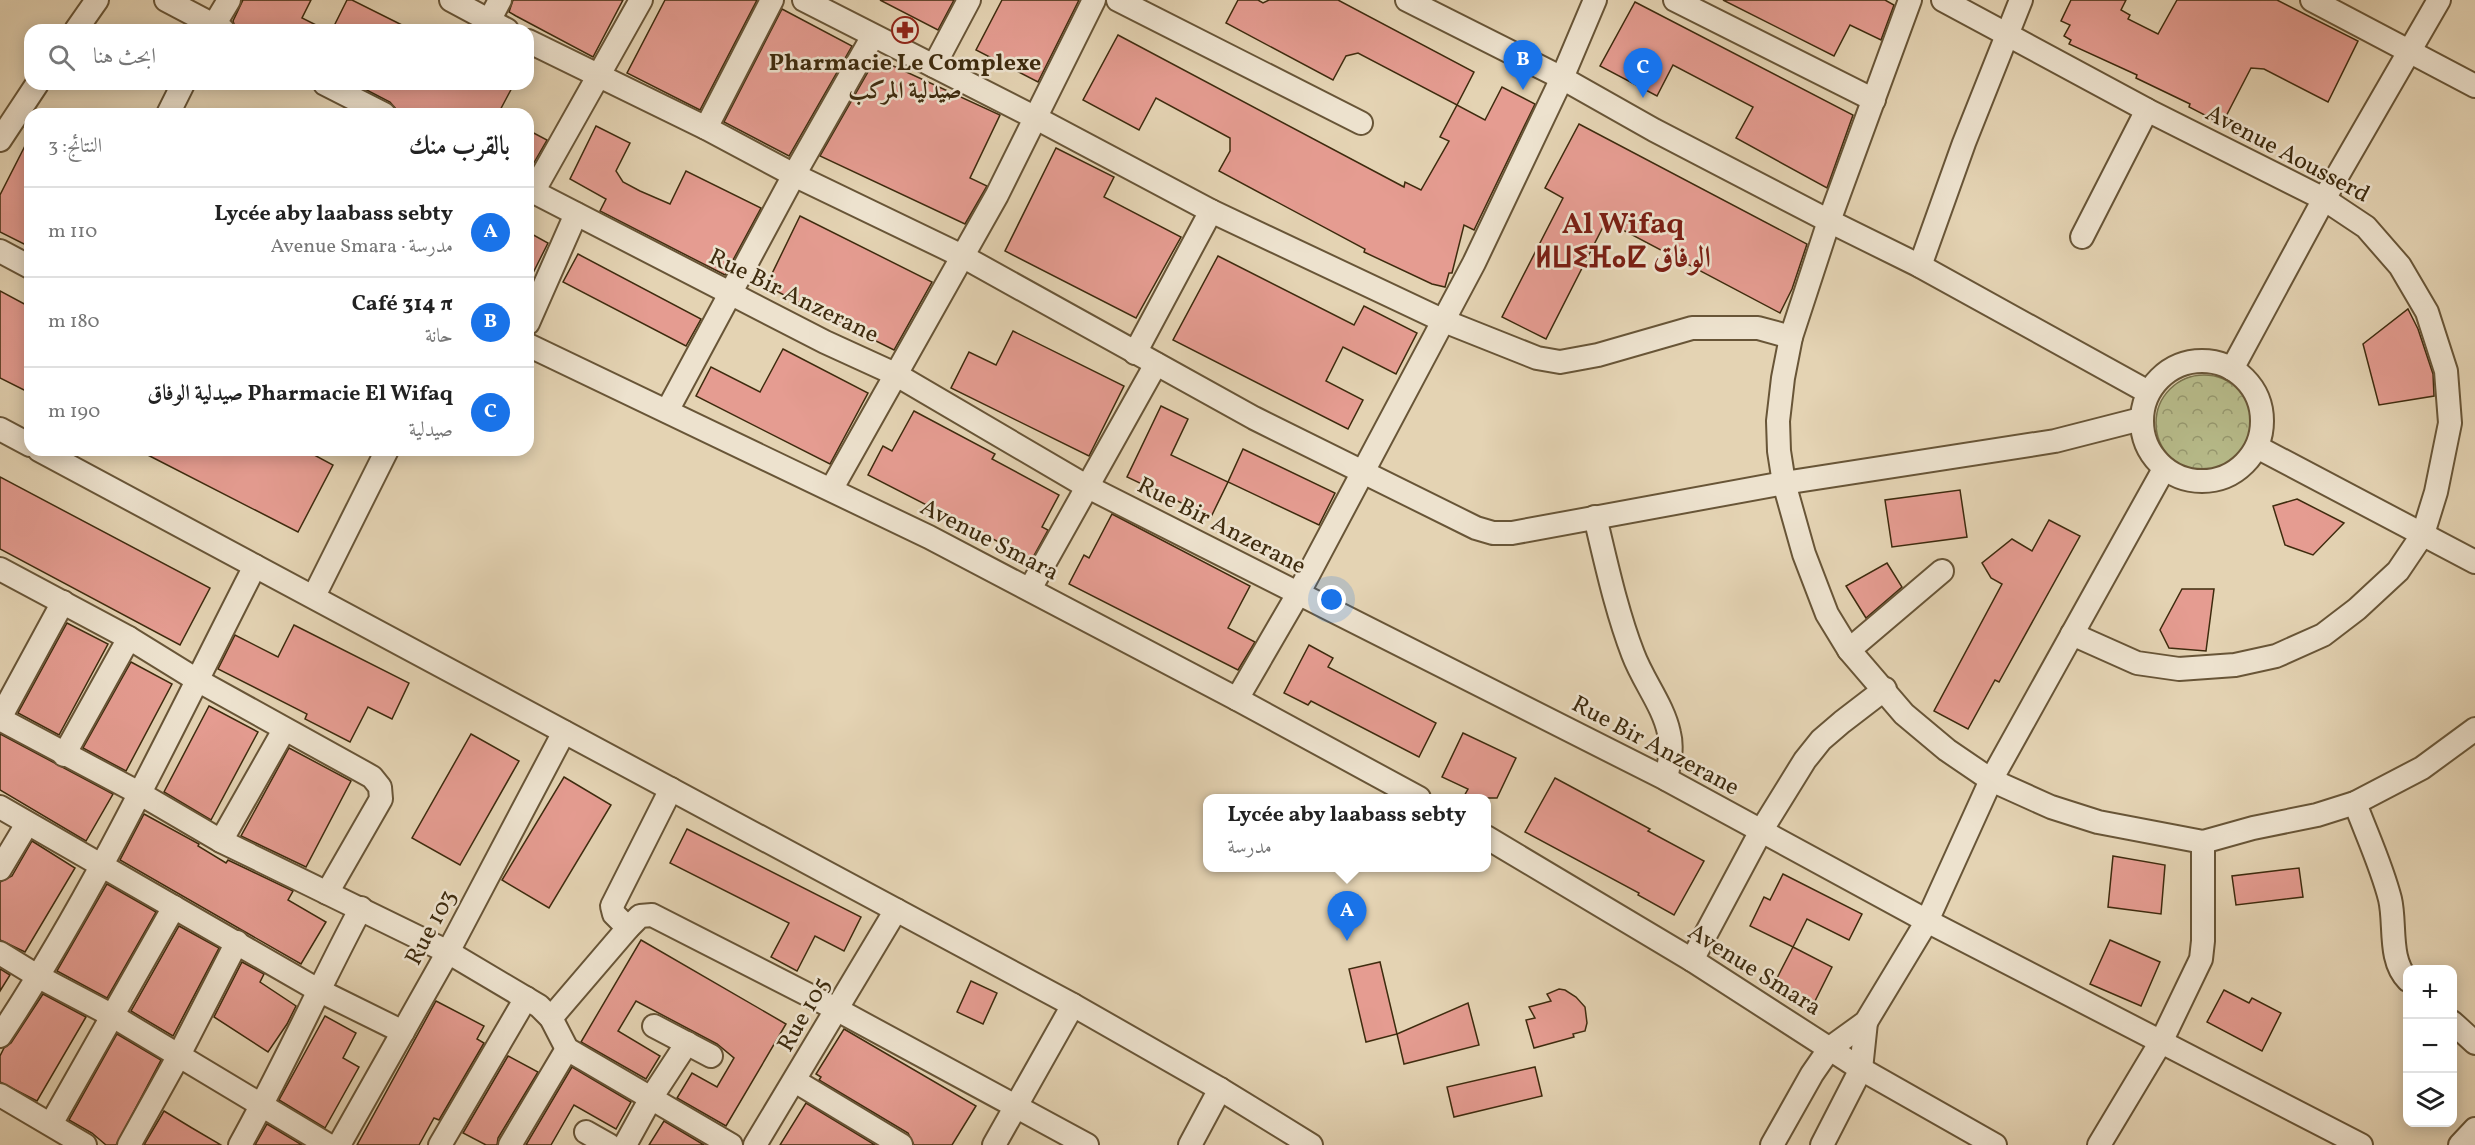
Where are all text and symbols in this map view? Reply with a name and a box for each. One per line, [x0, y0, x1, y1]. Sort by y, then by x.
pharmacy icon: Pharmacie Le Complexe صيدلية المركب [890, 15, 920, 45]
search box [24, 24, 534, 90]
pin: B [1504, 40, 1543, 90]
icon: search [45, 41, 78, 74]
text: ابحث هنا [93, 42, 156, 73]
place label: Pharmacie Le Complexe صيدلية المركب [769, 47, 1041, 109]
pin: C [1624, 48, 1662, 98]
street label: Avenue Aousserd [2199, 97, 2375, 212]
text: بالقرب منك [409, 129, 510, 165]
text: النتائج: 3 [48, 133, 102, 161]
text: Lycée aby laabass sebty [214, 199, 453, 230]
district label: Al Wifaq ⵍⵡⵉⴼⴰⵇ الوفاق [1535, 204, 1711, 280]
text: 110 m [48, 218, 97, 246]
text: A [483, 218, 498, 246]
text: مدرسة · Avenue Smara [270, 233, 453, 261]
street label: Rue Bir Anzerane [702, 241, 884, 353]
text: Café 314 π [352, 289, 453, 320]
text: 180 m [48, 308, 100, 336]
text: B [484, 308, 497, 336]
text: حانة [425, 323, 453, 351]
text: Pharmacie El Wifaq صيدلية الوفاق [147, 379, 453, 410]
text: 190 m [48, 398, 100, 426]
text: C [484, 398, 497, 426]
text: صيدلية [409, 417, 453, 445]
street label: Rue Bir Anzerane [1131, 470, 1311, 584]
street label: Avenue Smara [914, 491, 1064, 590]
your location [1317, 585, 1346, 614]
street label: Rue Bir Anzerane [1565, 688, 1745, 805]
popup [1203, 794, 1491, 872]
text: Lycée aby laabass sebty [1228, 800, 1466, 831]
text: مدرسة [1228, 834, 1272, 862]
street label: Rue 103 [398, 884, 466, 972]
pin: A [1328, 892, 1366, 941]
street label: Avenue Smara [1681, 916, 1827, 1025]
map controls [2403, 965, 2457, 1127]
button: + [2403, 965, 2457, 1019]
street label: Rue 105 [770, 971, 840, 1059]
button: − [2403, 1019, 2457, 1073]
button: layers [2403, 1073, 2457, 1127]

